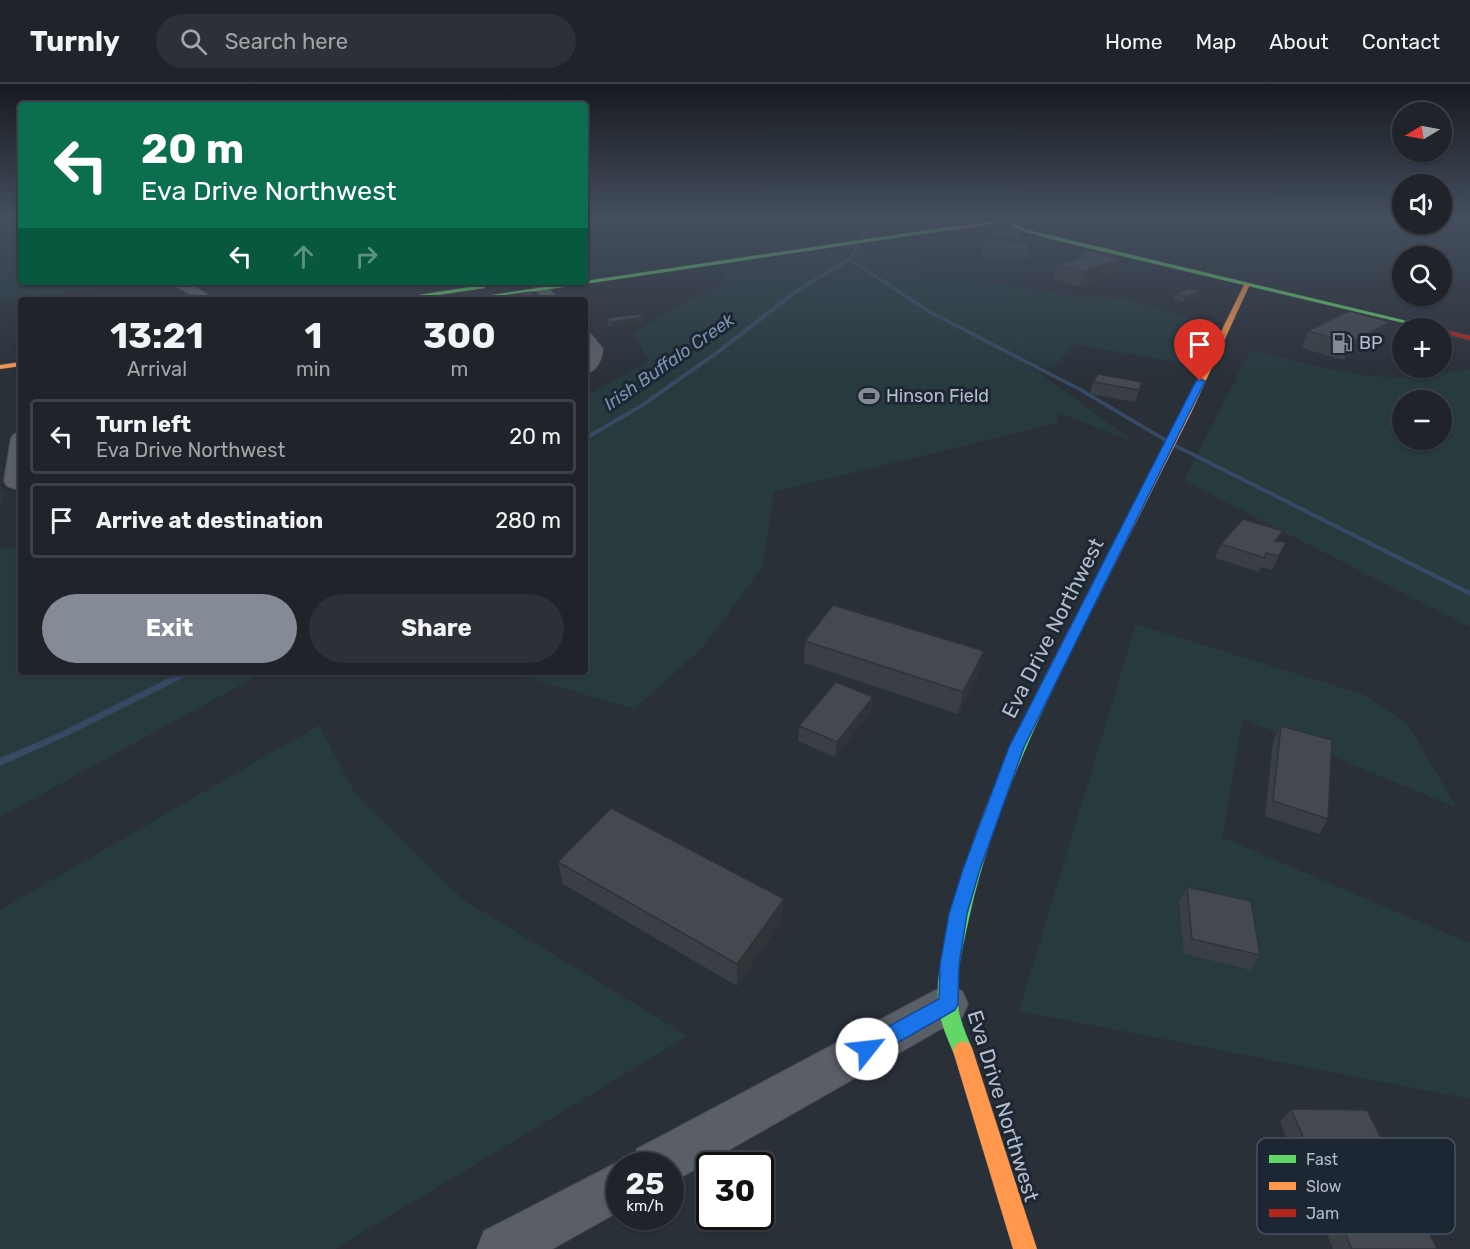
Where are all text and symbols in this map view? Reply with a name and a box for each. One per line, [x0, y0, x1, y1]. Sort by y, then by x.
search box [156, 14, 576, 68]
text: Turnly [30, 25, 120, 58]
icon: search [177, 25, 210, 58]
text: Search here [225, 28, 348, 55]
text: Home [1105, 29, 1162, 54]
text: Map [1195, 29, 1236, 54]
text: About [1269, 29, 1329, 54]
text: Contact [1362, 29, 1440, 54]
north arrow [1392, 102, 1452, 162]
map controls [1392, 102, 1452, 450]
text: 20 m [141, 124, 244, 174]
icon: left [42, 126, 120, 204]
button: sound [1392, 174, 1452, 234]
text: Eva Drive Northwest [141, 175, 397, 207]
icon: left [224, 240, 257, 273]
icon: ahead [287, 240, 320, 273]
icon: right [350, 240, 383, 273]
button: search [1392, 246, 1452, 306]
water label: Irish Buffalo Creek [600, 308, 739, 415]
text: 13:21 [110, 314, 204, 357]
text: 1 [304, 314, 322, 357]
text: 300 [423, 314, 496, 357]
button: + [1392, 318, 1452, 378]
pin [1174, 319, 1225, 381]
icon: arrive [1183, 328, 1216, 361]
fuel station icon: BP [1330, 331, 1354, 355]
place label: BP [1359, 332, 1383, 354]
text: Arrival [127, 357, 187, 381]
text: min [296, 357, 331, 381]
text: m [450, 357, 468, 381]
sports icon: Hinson Field [857, 384, 881, 408]
place label: Hinson Field [886, 385, 989, 407]
button: − [1392, 390, 1452, 450]
text: Turn left [96, 411, 191, 438]
icon: left [45, 420, 78, 453]
text: 20 m [509, 423, 561, 450]
text: Eva Drive Northwest [96, 438, 285, 462]
icon: arrive [45, 504, 78, 537]
text: Arrive at destination [96, 507, 323, 534]
text: 280 m [495, 507, 561, 534]
street label: Eva Drive Northwest [996, 534, 1109, 722]
button: Exit [42, 594, 297, 663]
button: Share [309, 594, 564, 663]
street label: Eva Drive Northwest [962, 1007, 1044, 1205]
position arrow [835, 1017, 899, 1081]
legend [1257, 1138, 1455, 1234]
text: Fast [1306, 1150, 1338, 1169]
speed limit sign: 30 [696, 1152, 774, 1230]
text: 25 [626, 1166, 664, 1202]
text: Slow [1306, 1177, 1342, 1196]
text: km/h [626, 1197, 664, 1215]
text: Jam [1306, 1204, 1339, 1223]

